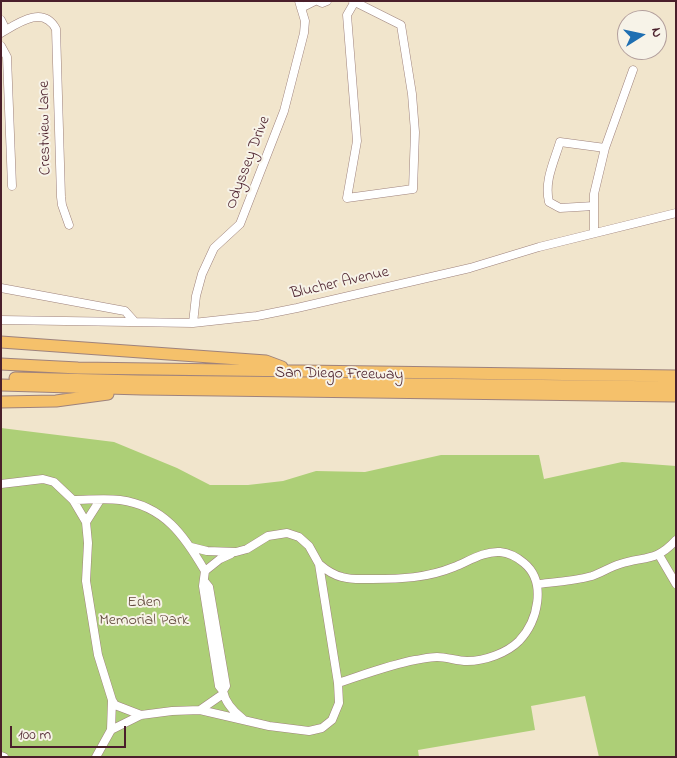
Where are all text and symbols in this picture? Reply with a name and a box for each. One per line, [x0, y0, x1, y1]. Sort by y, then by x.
north arrow [617, 10, 667, 60]
text: N [645, 26, 667, 39]
street label: Crestview Lane [36, 80, 56, 176]
street label: Odyssey Drive [222, 114, 276, 212]
street label: Blucher Avenue [289, 263, 391, 305]
street label: San Diego Freeway [275, 364, 403, 386]
park label: Eden Memorial Park [99, 593, 189, 631]
scale bar [12, 716, 129, 748]
text: 100 m [18, 724, 51, 746]

